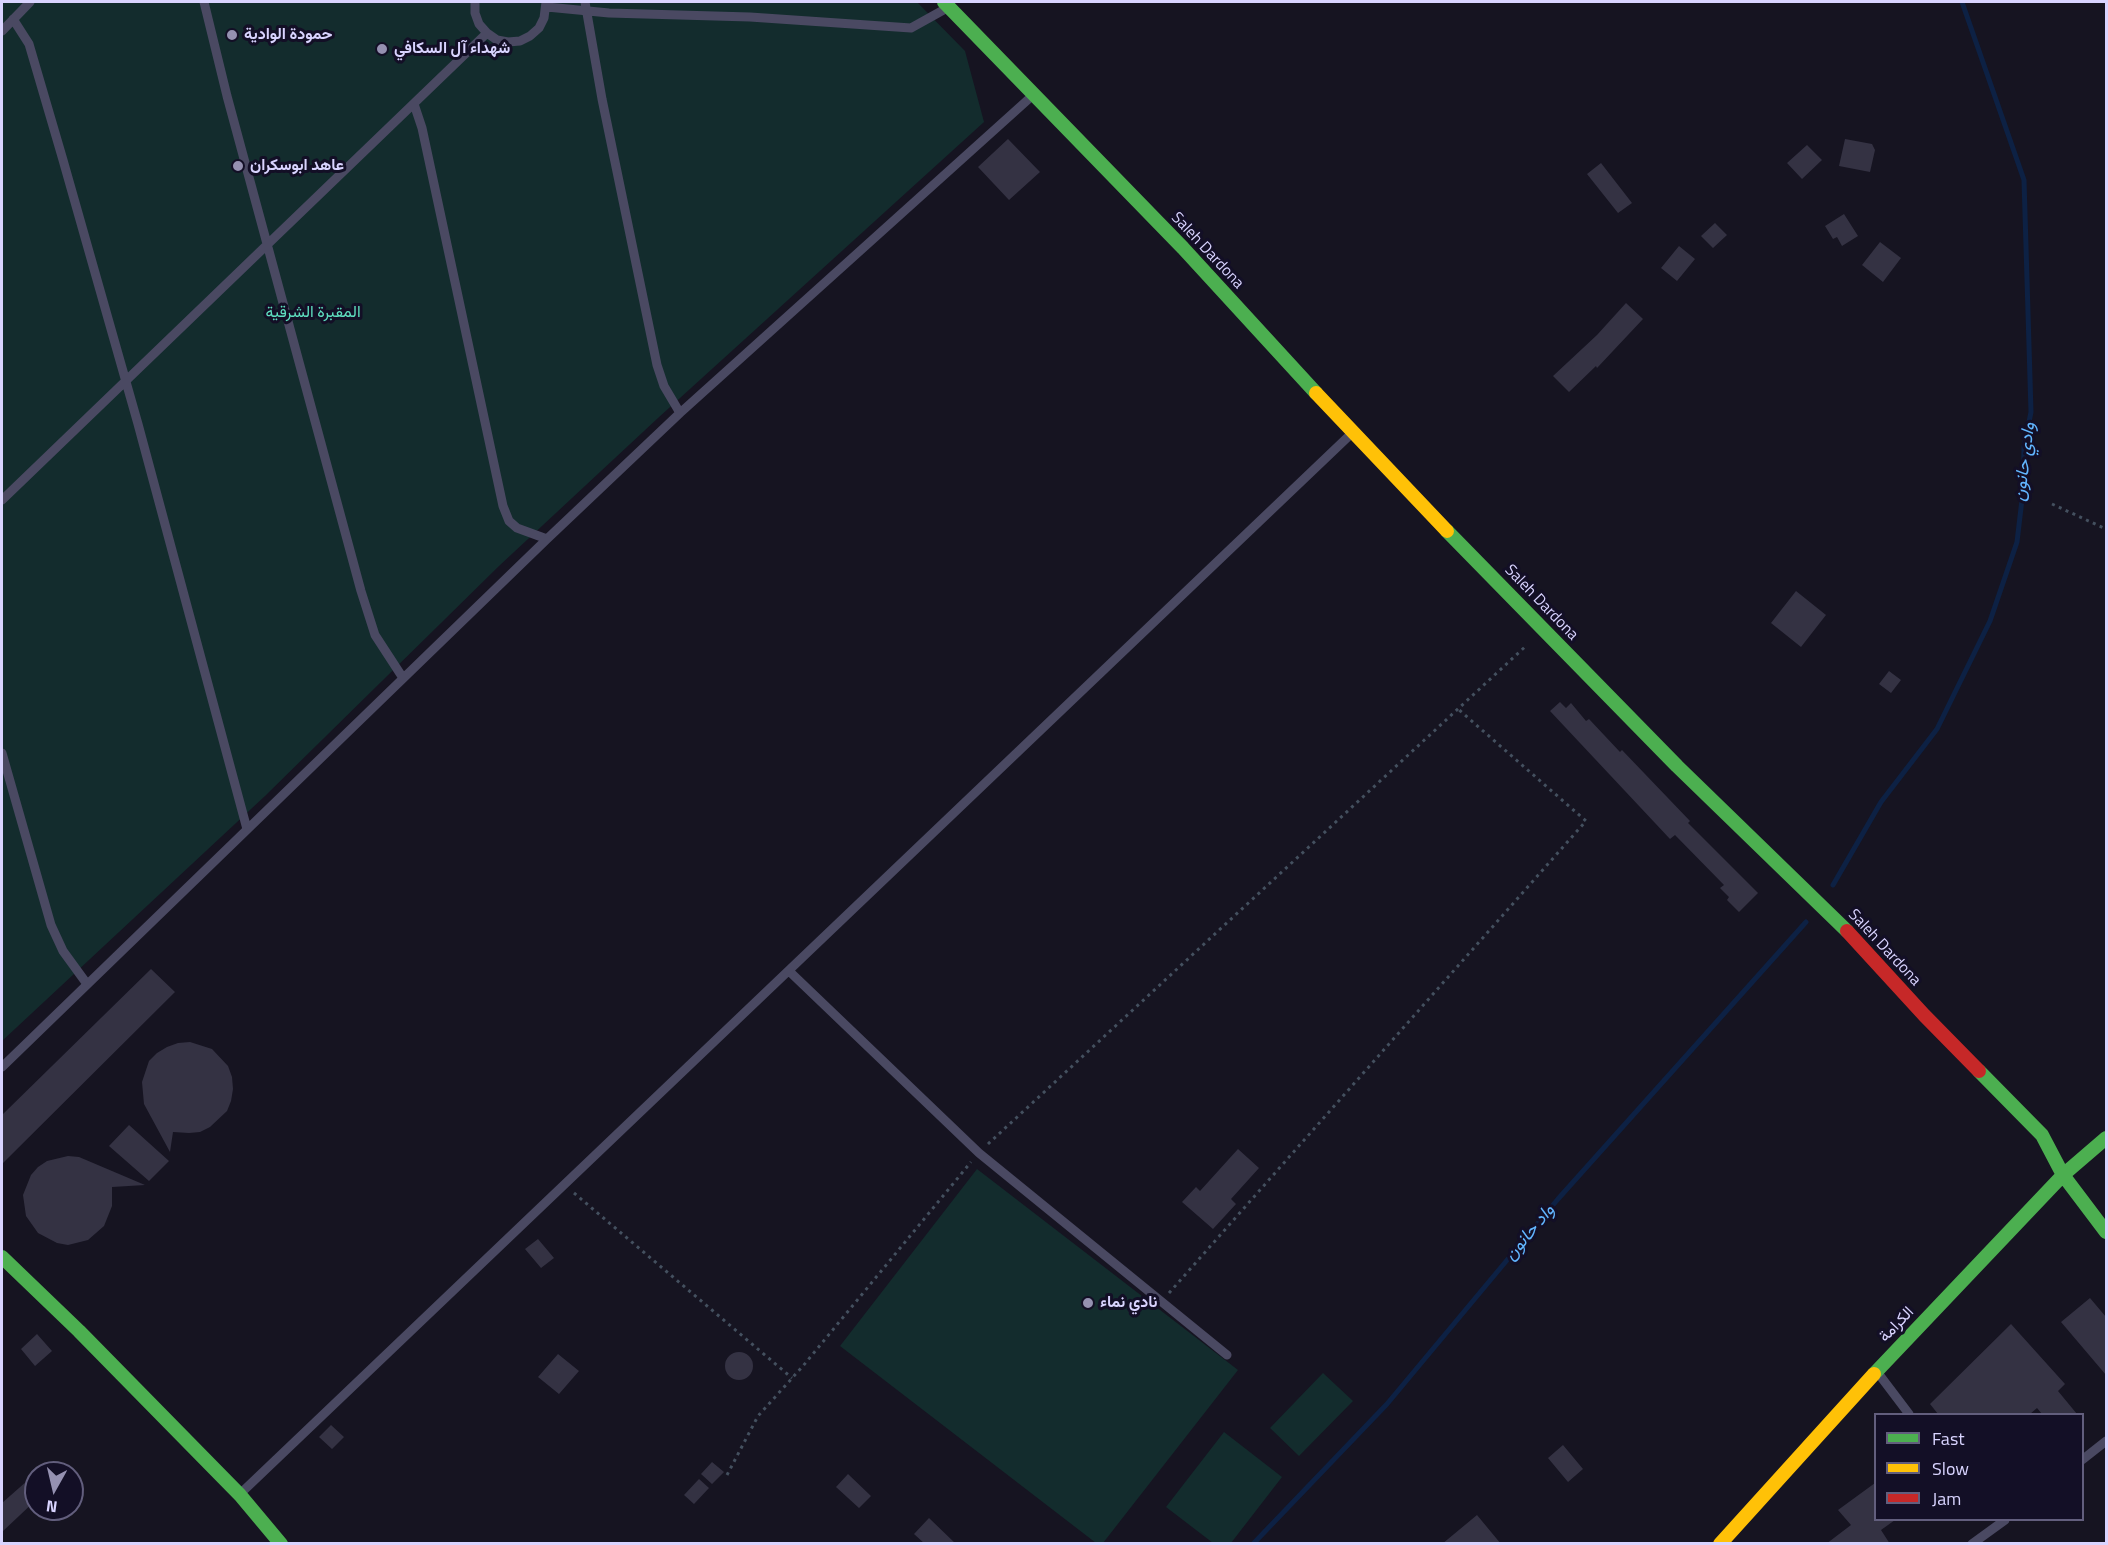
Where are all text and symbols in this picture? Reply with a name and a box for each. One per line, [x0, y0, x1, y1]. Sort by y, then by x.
place label: حمودة الوادية [244, 25, 332, 45]
marker: حمودة الوادية [225, 28, 239, 42]
place label: شهداء آل السكافي [394, 39, 510, 59]
marker: شهداء آل السكافي [375, 42, 389, 56]
place label: عاهد ابوسكران [250, 156, 344, 176]
marker: عاهد ابوسكران [231, 159, 245, 173]
street label: Saleh Dardona [1167, 209, 1247, 293]
park label: المقبرة الشرقية [265, 303, 361, 323]
water label: وادي حانون [2009, 421, 2041, 503]
street label: Saleh Dardona [1500, 561, 1582, 645]
street label: Saleh Dardona [1844, 906, 1924, 990]
water label: واد حانون [1500, 1200, 1560, 1266]
place label: نادي نماء [1100, 1293, 1157, 1313]
marker: نادي نماء [1081, 1296, 1095, 1310]
street label: الكرامة [1875, 1303, 1919, 1347]
legend [1874, 1413, 2084, 1521]
text: Fast [1932, 1425, 1965, 1452]
text: Slow [1932, 1455, 1969, 1482]
north arrow [24, 1461, 84, 1521]
text: Jam [1932, 1485, 1961, 1512]
text: N [45, 1494, 59, 1519]

